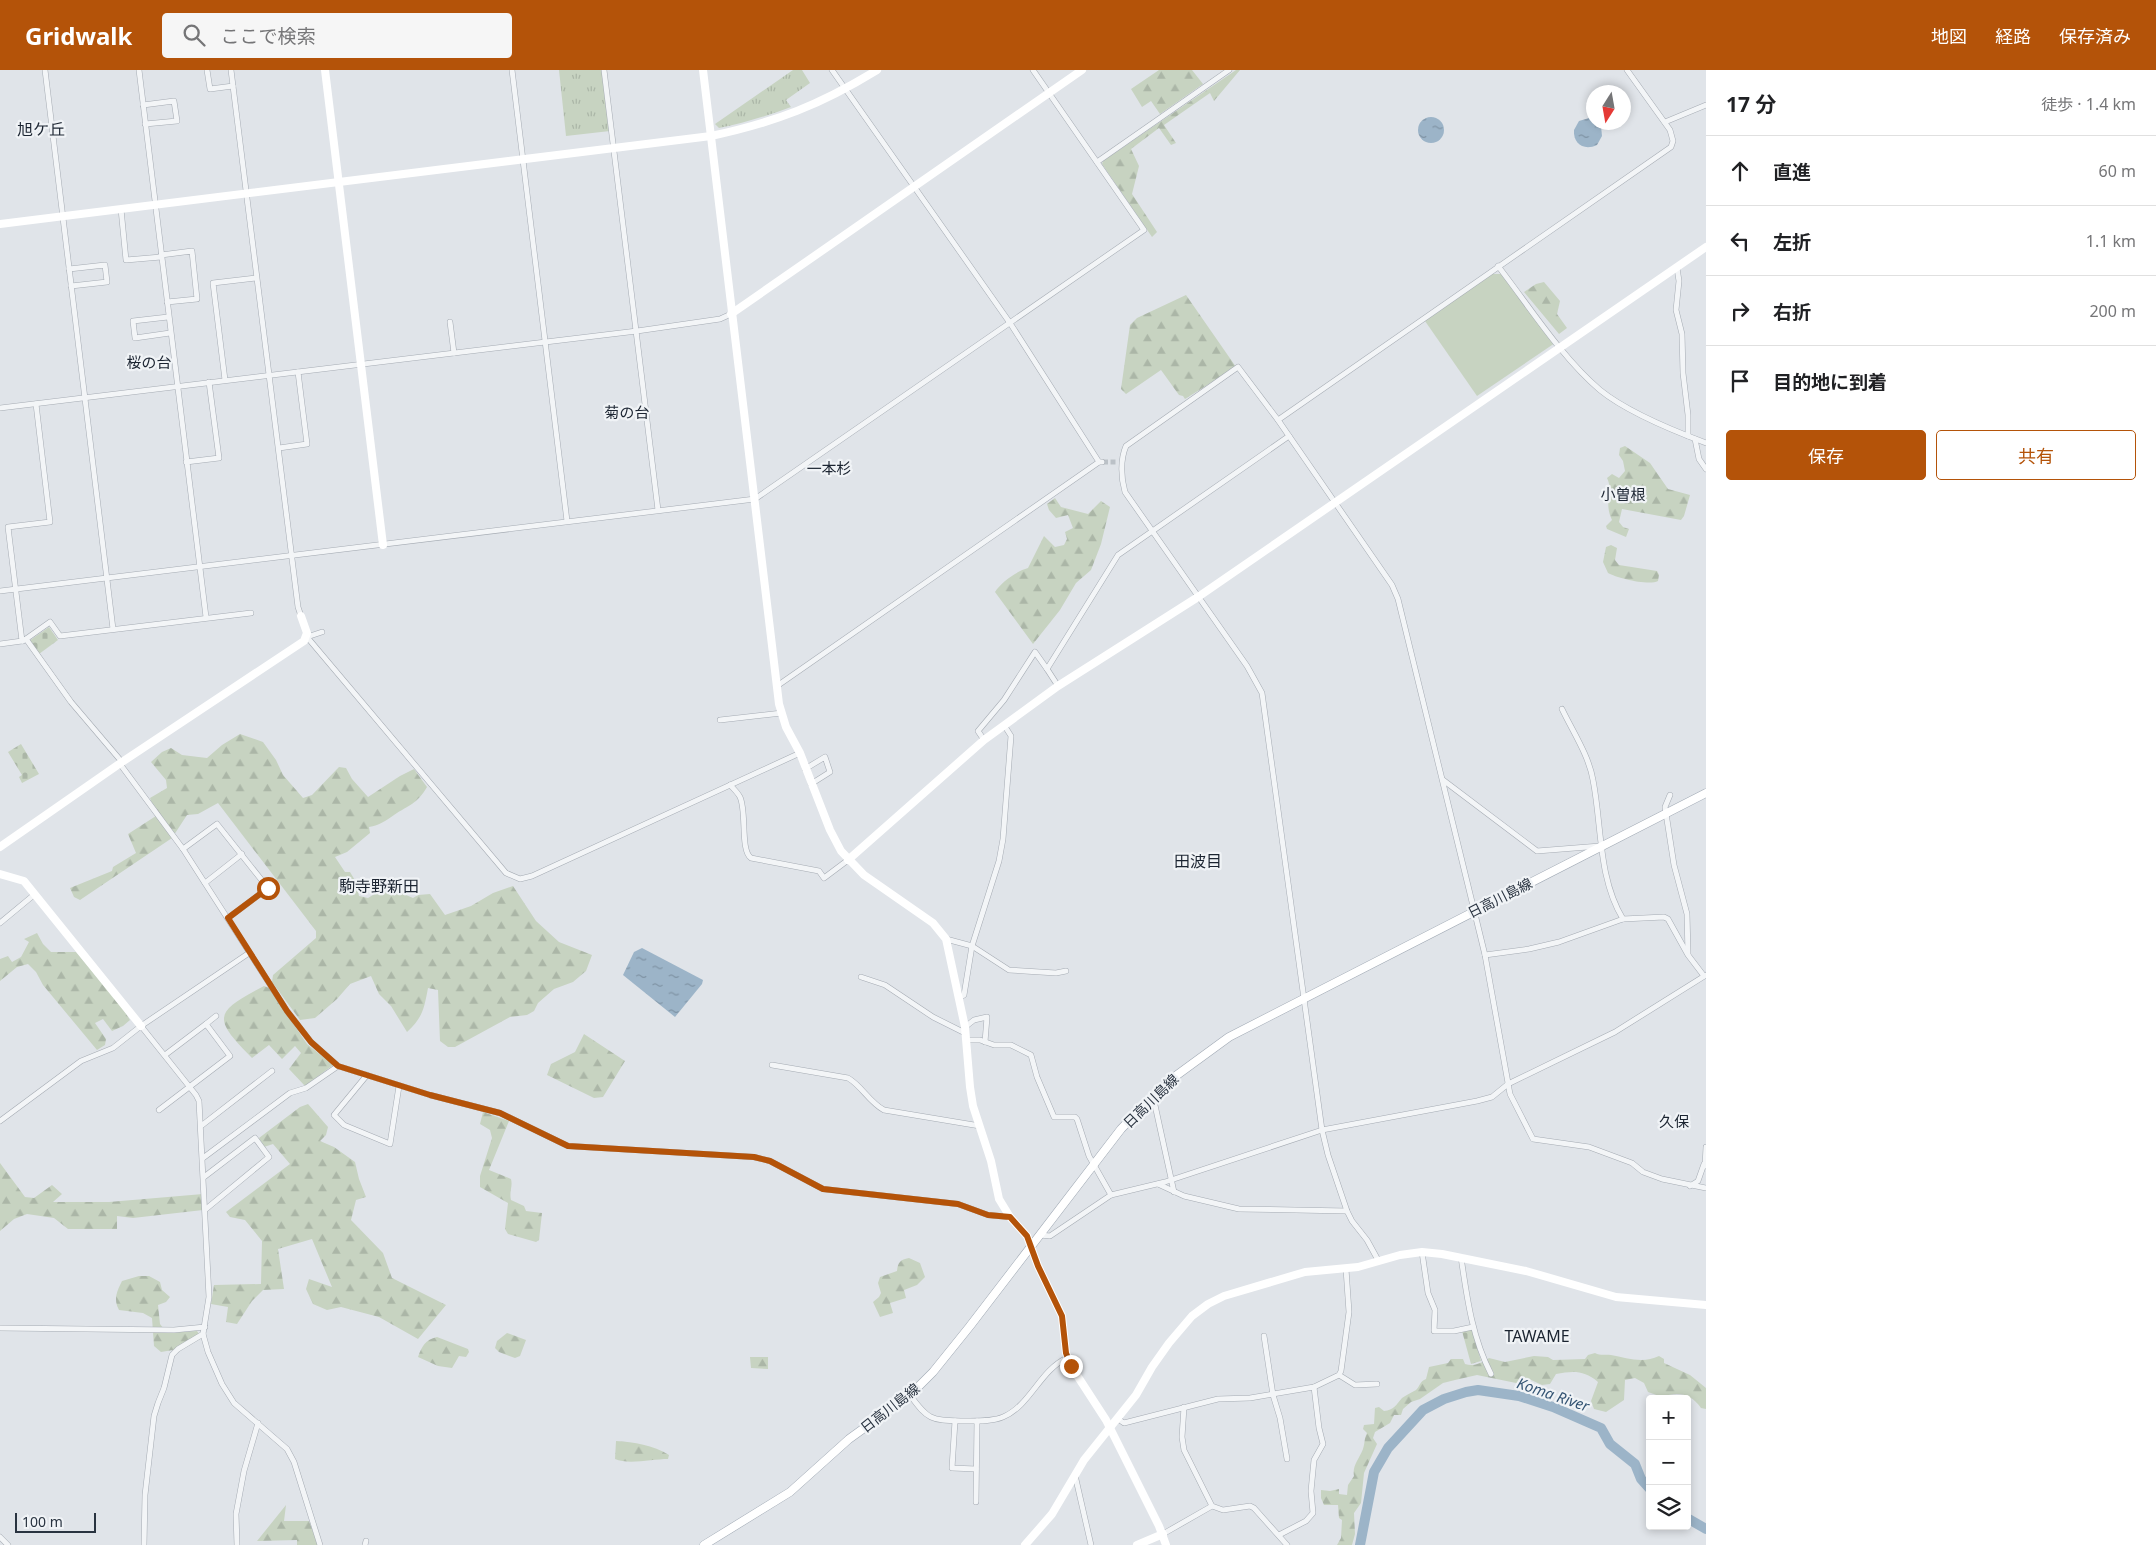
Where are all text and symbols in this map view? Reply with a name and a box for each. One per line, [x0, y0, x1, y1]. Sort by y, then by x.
search box [162, 13, 512, 58]
text: Gridwalk [25, 19, 132, 52]
icon: search [180, 21, 208, 49]
text: ここで検索 [220, 23, 315, 49]
text: 地図 [1931, 24, 1967, 48]
text: 経路 [1995, 24, 2031, 48]
text: 保存済み [2059, 24, 2131, 48]
north arrow [1586, 85, 1631, 130]
text: 17 分 [1726, 90, 1776, 118]
text: 徒歩 · 1.4 km [2041, 93, 2136, 115]
district label: 旭ケ丘 [17, 118, 65, 140]
icon: ahead [1726, 157, 1754, 185]
text: 直進 [1773, 159, 1811, 185]
text: 60 m [2099, 160, 2136, 182]
icon: left [1726, 227, 1754, 255]
text: 左折 [1773, 229, 1811, 255]
text: 1.1 km [2086, 230, 2136, 252]
icon: right [1726, 297, 1754, 325]
text: 右折 [1773, 299, 1811, 325]
text: 200 m [2089, 300, 2136, 322]
district label: 桜の台 [126, 352, 172, 372]
icon: arrive [1726, 367, 1754, 395]
text: 目的地に到着 [1773, 369, 1887, 395]
district label: 菊の台 [604, 402, 650, 422]
button: 保存 [1726, 430, 1926, 480]
button: 共有 [1936, 430, 2136, 480]
district label: 一本杉 [806, 458, 852, 478]
district label: 小曽根 [1600, 484, 1646, 504]
district label: 田波目 [1174, 850, 1222, 872]
street label: 日高川島線 [1464, 873, 1535, 922]
district label: 駒寺野新田 [339, 875, 419, 897]
route start [257, 877, 280, 900]
street label: 日高川島線 [1119, 1069, 1182, 1132]
district label: 久保 [1659, 1111, 1689, 1131]
district label: TAWAME [1504, 1325, 1570, 1347]
route end [1060, 1355, 1083, 1378]
water label: Koma River [1514, 1372, 1593, 1416]
street label: 日高川島線 [856, 1379, 923, 1437]
map controls [1646, 1395, 1691, 1530]
button: + [1646, 1395, 1691, 1440]
button: − [1646, 1440, 1691, 1485]
button: layers [1646, 1485, 1691, 1530]
scale bar [15, 1510, 96, 1533]
text: 100 m [22, 1512, 63, 1531]

